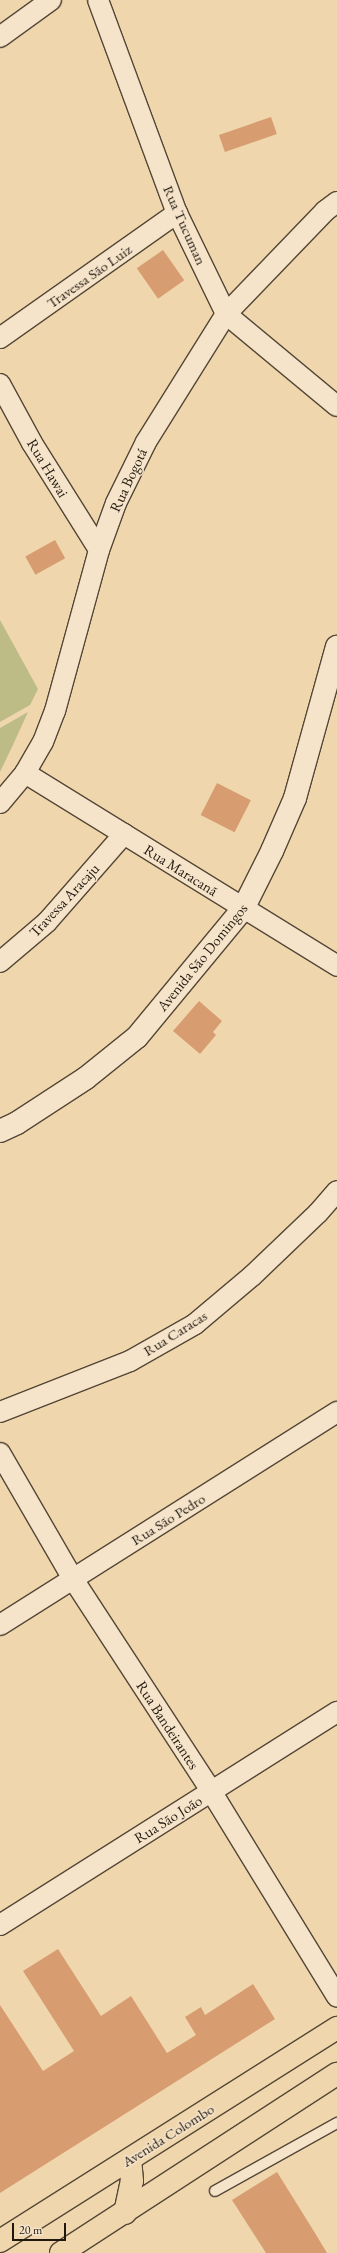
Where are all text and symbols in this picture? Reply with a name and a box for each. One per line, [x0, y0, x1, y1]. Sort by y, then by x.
street label: Rua Tucuman [159, 182, 211, 268]
street label: Travessa São Luiz [43, 240, 135, 312]
street label: Rua Hawai [24, 435, 72, 501]
street label: Rua Bogotá [105, 445, 151, 515]
street label: Rua Maracanã [141, 840, 221, 900]
street label: Travessa Aracaju [25, 859, 103, 941]
street label: Avenida São Domingos [153, 899, 251, 1015]
street label: Rua Caracas [140, 1306, 210, 1360]
street label: Rua São Pedro [128, 1489, 208, 1549]
street label: Rua Bandeirantes [133, 1677, 203, 1773]
street label: Rua São João [131, 1791, 205, 1847]
street label: Avenida Colombo [119, 2099, 217, 2171]
scale bar [14, 2215, 68, 2241]
text: 20 m [19, 2222, 42, 2238]

